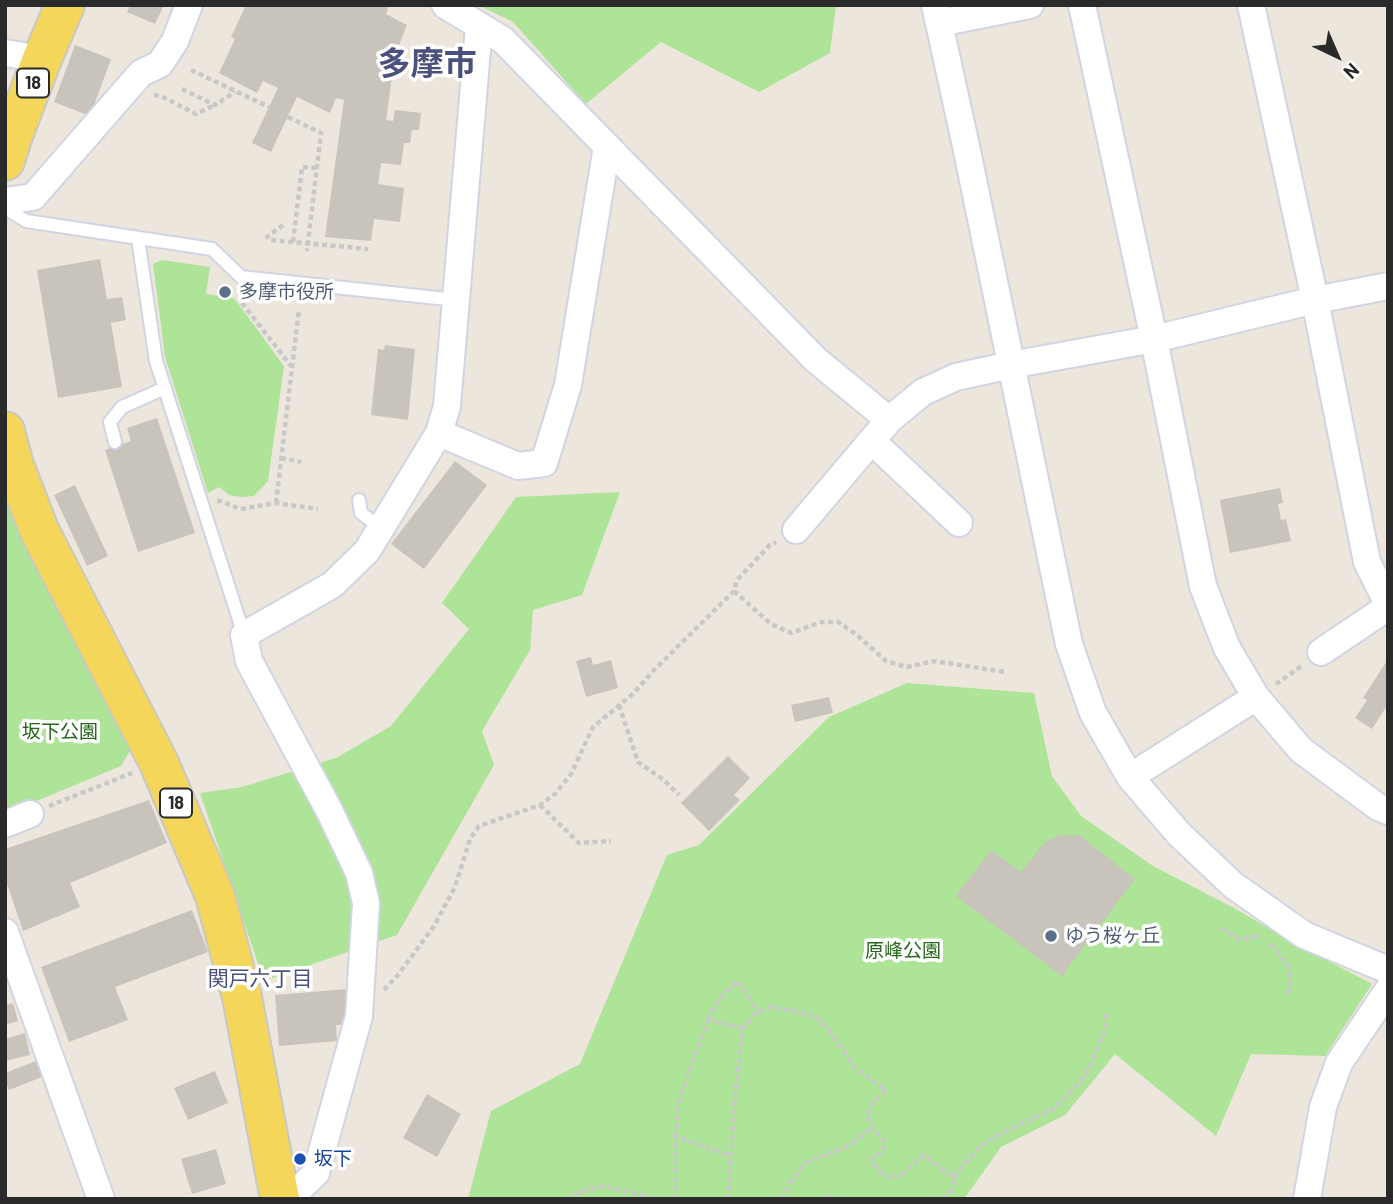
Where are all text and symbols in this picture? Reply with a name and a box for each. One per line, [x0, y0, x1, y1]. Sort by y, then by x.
north arrow [1302, 21, 1372, 91]
district label: 多摩市 [378, 44, 476, 84]
text: N [1339, 59, 1364, 84]
road number: 18 [17, 68, 49, 98]
place label: 多摩市役所 [239, 281, 334, 303]
marker: 多摩市役所 [217, 284, 233, 300]
park label: 坂下公園 [22, 721, 98, 743]
road number: 18 [160, 788, 192, 818]
place label: ゆう桜ヶ丘 [1065, 925, 1160, 947]
marker: ゆう桜ヶ丘 [1043, 928, 1059, 944]
park label: 原峰公園 [865, 940, 941, 962]
district label: 関戸六丁目 [208, 966, 312, 992]
place label: 坂下 [314, 1148, 352, 1170]
marker: 坂下 [292, 1151, 308, 1167]

